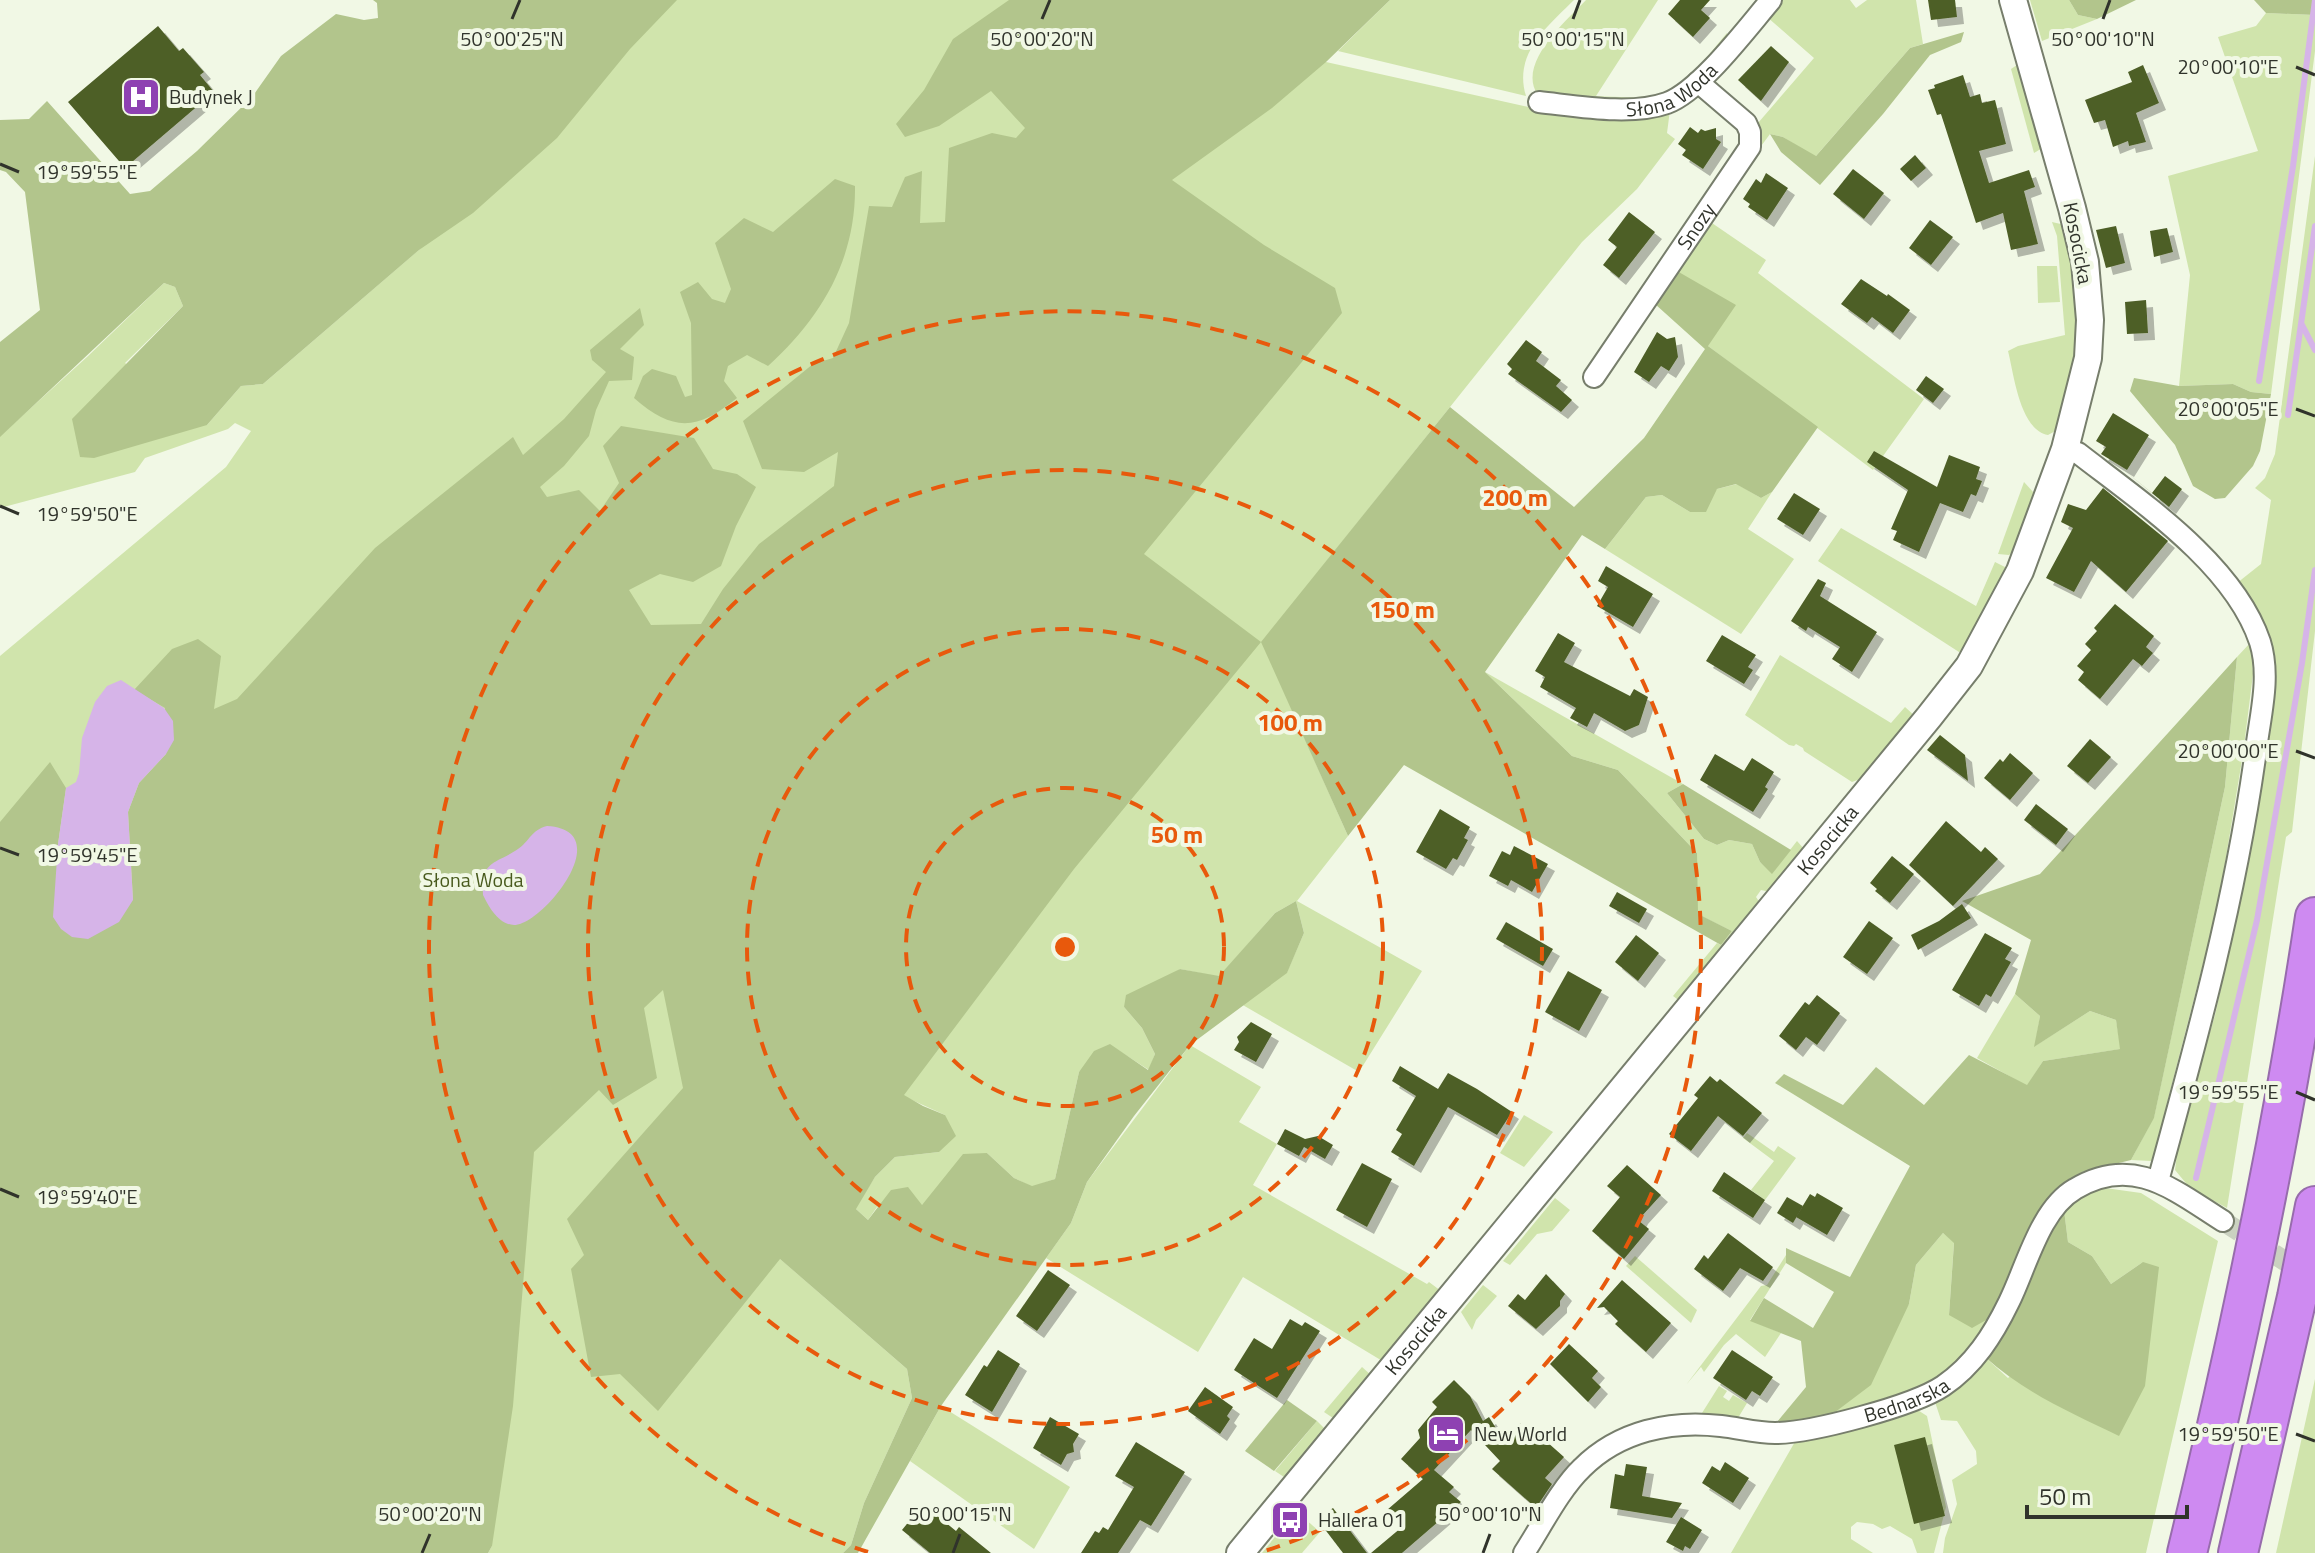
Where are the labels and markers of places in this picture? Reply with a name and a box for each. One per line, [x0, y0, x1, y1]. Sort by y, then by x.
hospital icon: Budynek J [120, 76, 162, 118]
place label: Budynek J [169, 81, 253, 112]
centre of rings [1051, 933, 1079, 961]
hotel icon: New World [1425, 1413, 1467, 1455]
place label: New World [1474, 1418, 1567, 1449]
bus stop icon: Hallera 01 [1269, 1499, 1311, 1541]
place label: Hallera 01 [1318, 1504, 1405, 1535]

